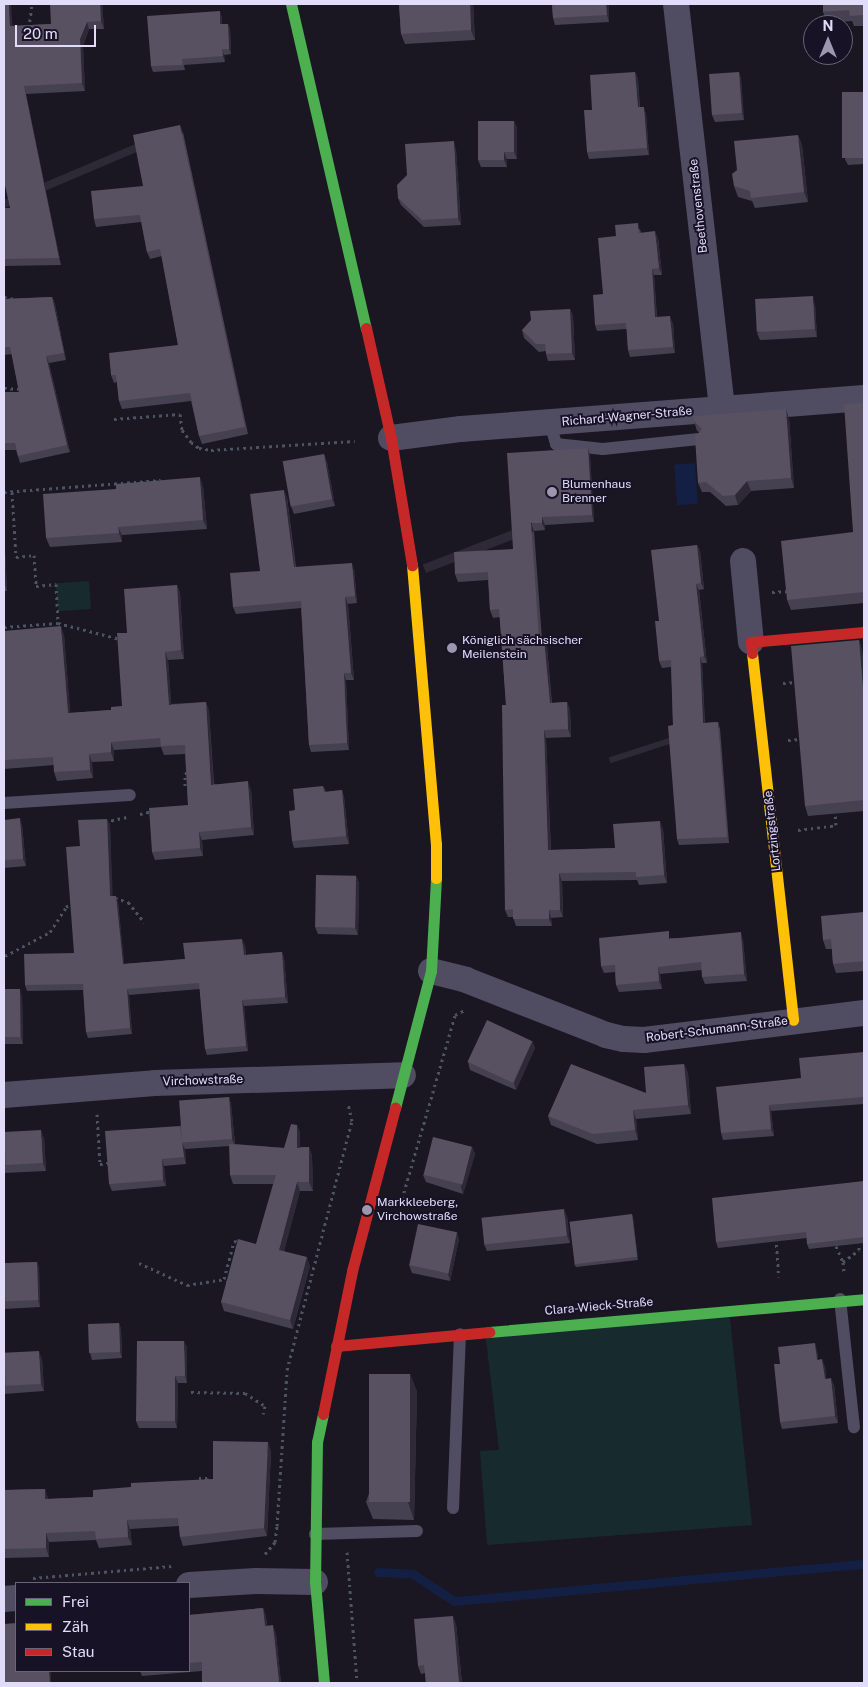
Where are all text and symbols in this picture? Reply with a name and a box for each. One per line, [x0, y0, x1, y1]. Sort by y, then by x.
scale bar [18, 15, 99, 47]
north arrow [803, 15, 853, 65]
text: N [823, 18, 833, 34]
text: 20 m [23, 25, 58, 42]
street label: Beethovenstraße [687, 158, 711, 254]
street label: Richard-Wagner-Straße [561, 404, 693, 430]
place label: Blumenhaus Brenner [562, 478, 631, 506]
marker: Blumenhaus Brenner [546, 486, 558, 498]
place label: Königlich sächsischer Meilenstein [462, 634, 583, 662]
marker: Königlich sächsischer Meilenstein [446, 642, 458, 654]
street label: Lortzingstraße [762, 790, 784, 872]
street label: Robert-Schumann-Straße [645, 1014, 789, 1046]
street label: Virchowstraße [162, 1072, 244, 1090]
place label: Markkleeberg, Virchowstraße [377, 1196, 458, 1224]
marker: Markkleeberg, Virchowstraße [361, 1204, 373, 1216]
street label: Clara-Wieck-Straße [544, 1295, 654, 1319]
legend [15, 1582, 190, 1672]
text: Frei [62, 1593, 89, 1610]
text: Zäh [62, 1618, 89, 1635]
text: Stau [62, 1643, 95, 1660]

